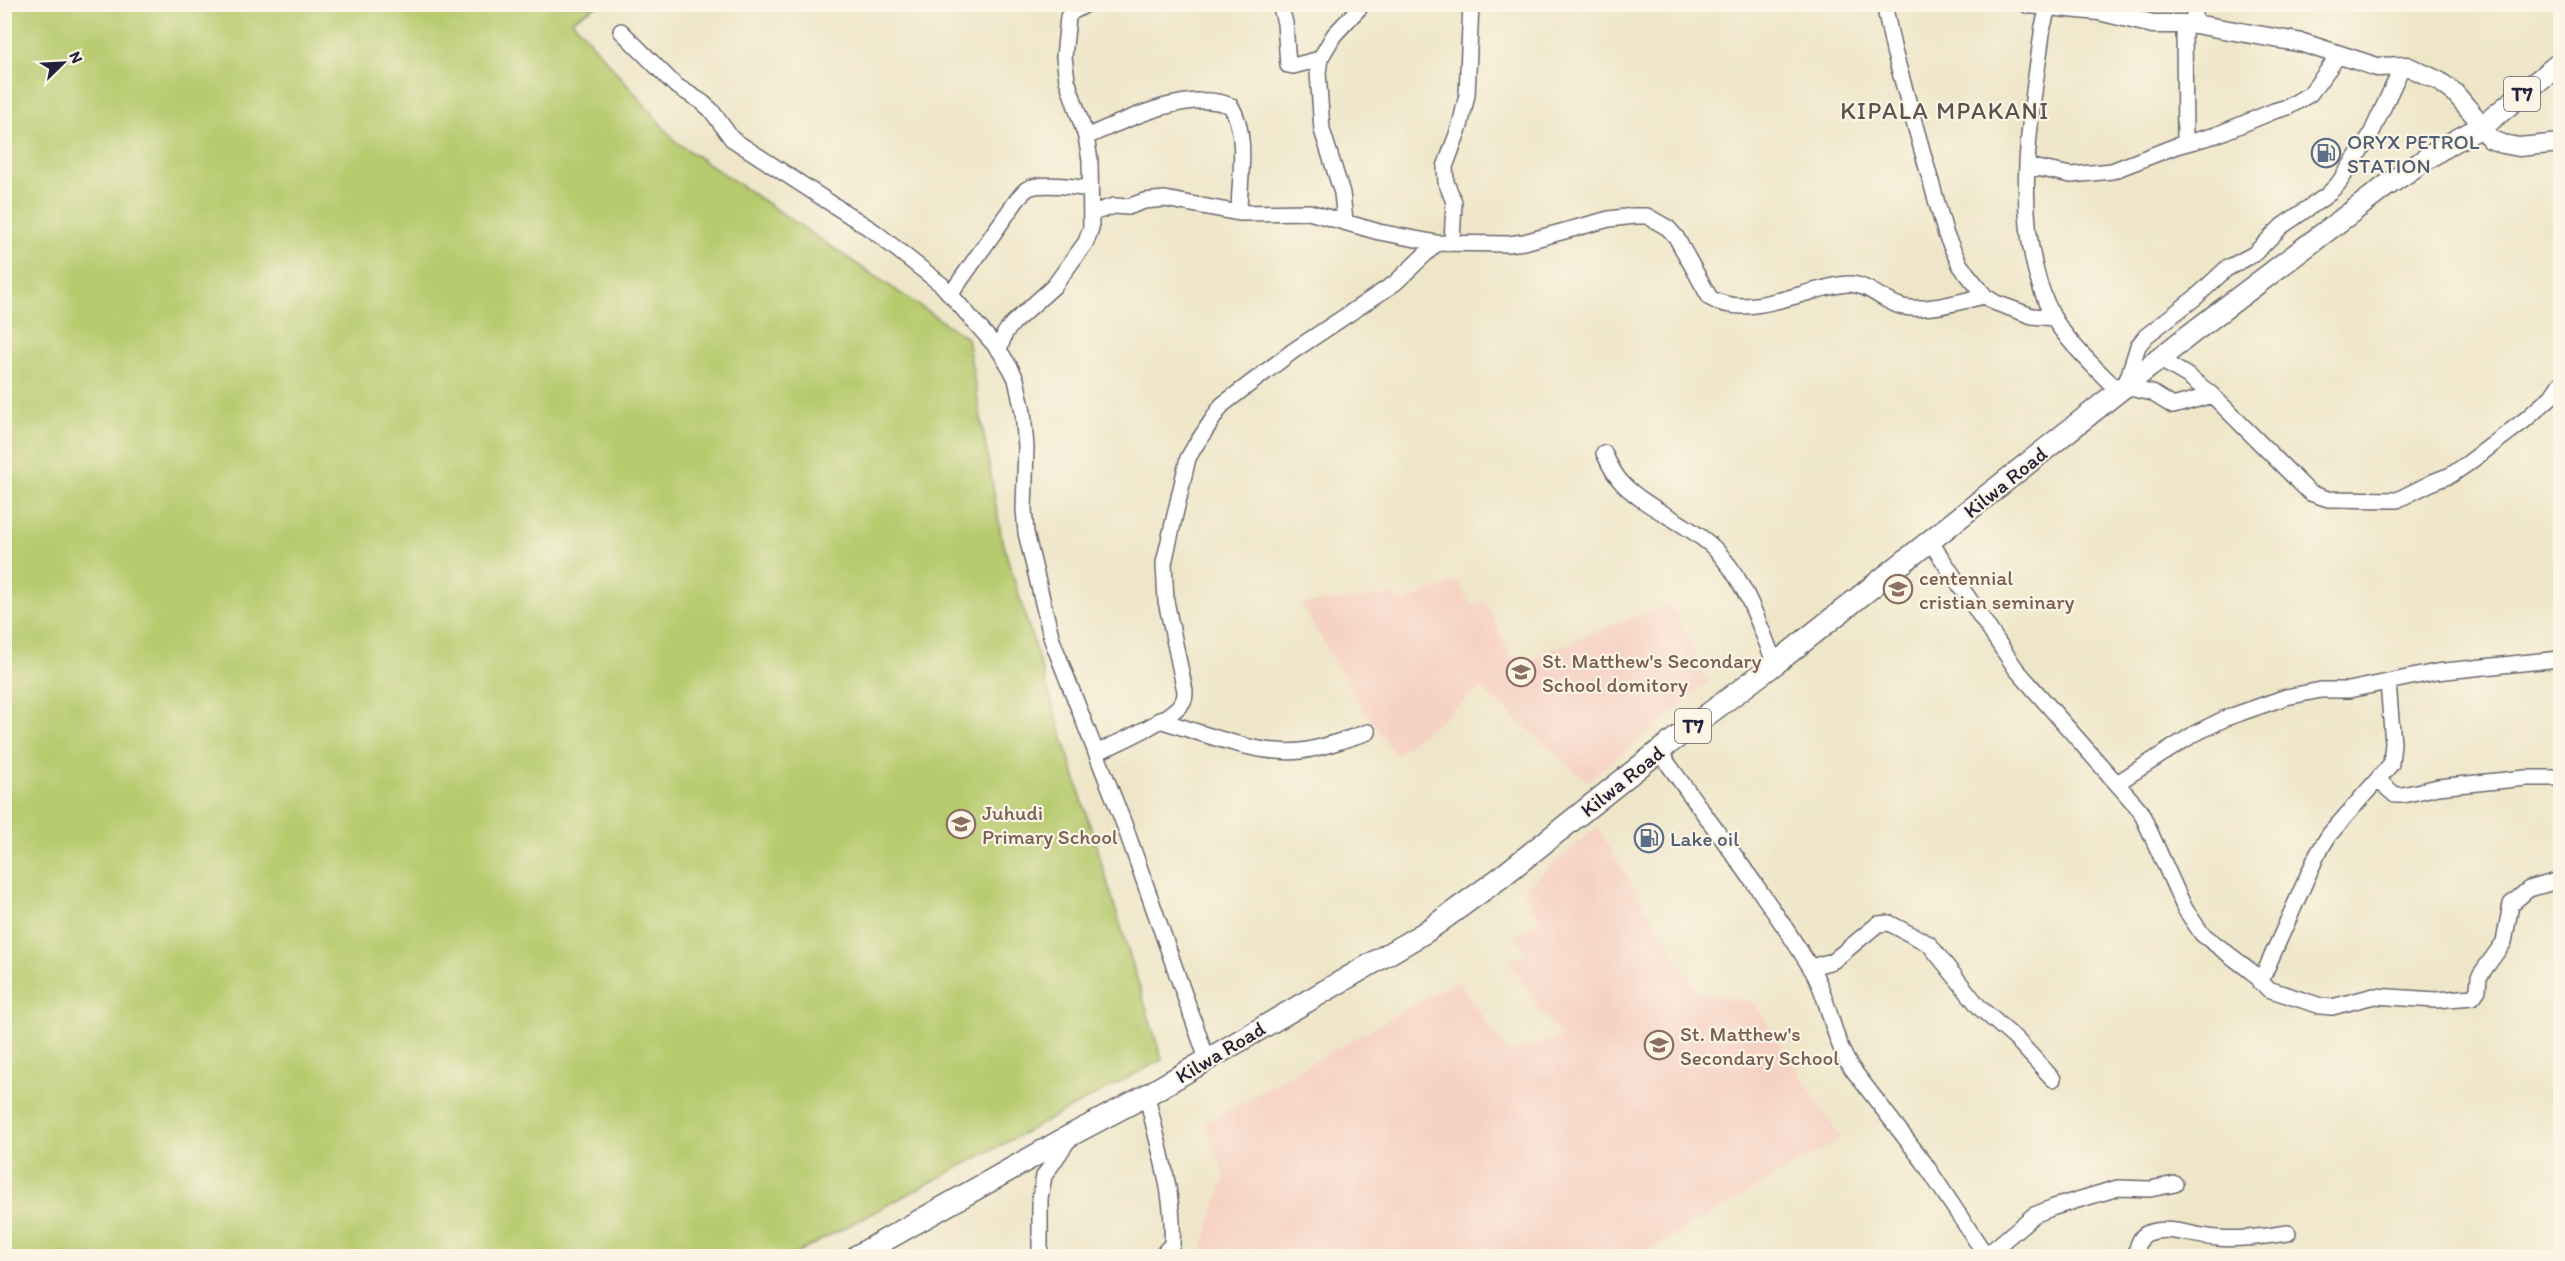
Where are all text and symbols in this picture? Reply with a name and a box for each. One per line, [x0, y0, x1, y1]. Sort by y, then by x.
north arrow [33, 33, 93, 93]
text: N [65, 48, 87, 66]
road number: T7 [2504, 77, 2540, 111]
district label: KIPALA MPAKANI [1840, 96, 2050, 125]
place label: ORYX PETROL STATION [2347, 129, 2480, 178]
fuel station icon: ORYX PETROL STATION [2310, 137, 2342, 169]
street label: Kilwa Road [1958, 440, 2052, 523]
place label: centennial cristian seminary [1919, 565, 2075, 614]
school or university icon: centennial cristian seminary [1882, 573, 1914, 605]
place label: St. Matthew's Secondary School domitory [1542, 648, 1761, 697]
school or university icon: St. Matthew's Secondary School domitory [1505, 656, 1537, 688]
road number: T7 [1675, 709, 1711, 743]
street label: Kilwa Road [1575, 739, 1669, 822]
place label: Juhudi Primary School [982, 800, 1118, 849]
school or university icon: Juhudi Primary School [945, 808, 977, 840]
fuel station icon: Lake oil [1633, 822, 1665, 854]
place label: Lake oil [1670, 826, 1739, 851]
street label: Kilwa Road [1171, 1015, 1270, 1089]
place label: St. Matthew's Secondary School [1680, 1021, 1839, 1070]
school or university icon: St. Matthew's Secondary School [1643, 1029, 1675, 1061]

